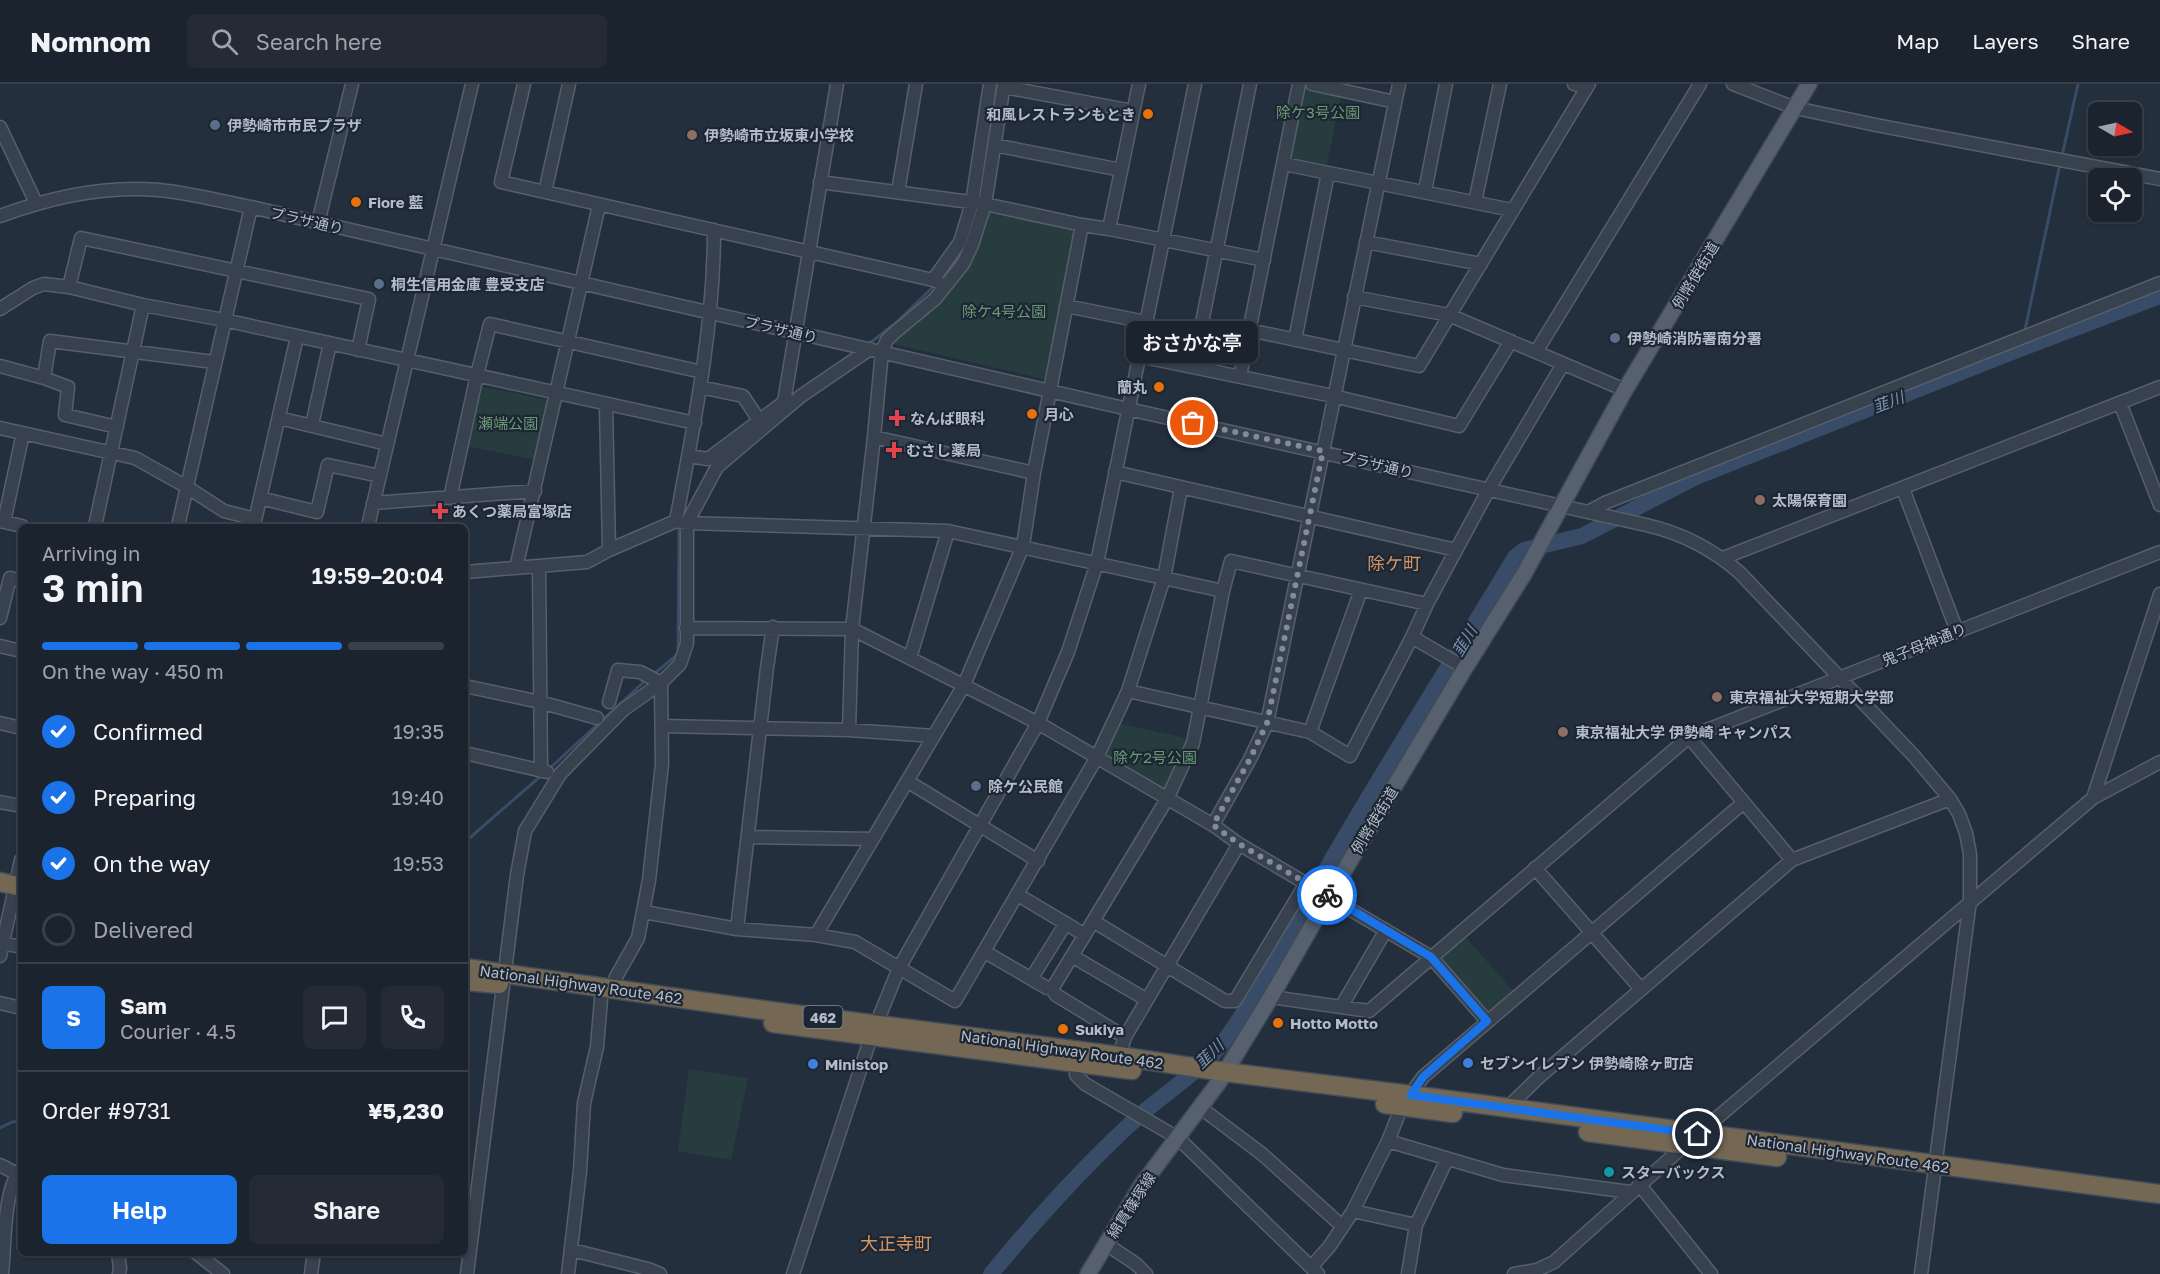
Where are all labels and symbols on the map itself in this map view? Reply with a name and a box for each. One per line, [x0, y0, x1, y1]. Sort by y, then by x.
north arrow [2088, 102, 2142, 156]
park label: 除ケ3号公園 [1276, 103, 1360, 121]
place label: 和風レストランもとき [986, 105, 1136, 123]
marker: 和風レストランもとき [1141, 107, 1155, 121]
place label: 伊勢崎市市民プラザ [227, 116, 362, 134]
marker: 伊勢崎市市民プラザ [208, 118, 222, 132]
place label: 伊勢崎市立坂東小学校 [704, 126, 854, 144]
marker: 伊勢崎市立坂東小学校 [685, 128, 699, 142]
place label: Fiore 藍 [368, 193, 423, 211]
marker: Fiore 藍 [349, 195, 363, 209]
street label: プラザ通り [268, 203, 346, 237]
street label: 例幣使街道 [1668, 238, 1722, 312]
place label: 桐生信用金庫 豊受支店 [391, 275, 545, 293]
marker: 桐生信用金庫 豊受支店 [372, 277, 386, 291]
park label: 除ケ4号公園 [962, 302, 1046, 320]
street label: プラザ通り [742, 312, 820, 346]
callout: おさかな亭 [1127, 321, 1259, 363]
place label: 伊勢崎消防署南分署 [1627, 329, 1762, 347]
marker: 伊勢崎消防署南分署 [1608, 331, 1622, 345]
place label: 蘭丸 [1117, 378, 1147, 396]
marker: 蘭丸 [1152, 380, 1166, 394]
water label: 韮川 [1869, 386, 1908, 417]
pin [1167, 397, 1218, 448]
place label: 月心 [1044, 405, 1074, 423]
marker: 月心 [1025, 407, 1039, 421]
marker: なんば眼科 [888, 409, 906, 427]
place label: なんば眼科 [910, 409, 985, 427]
park label: 瀬端公園 [478, 414, 538, 432]
place label: むさし薬局 [906, 441, 981, 459]
marker: むさし薬局 [887, 443, 901, 457]
street label: プラザ通り [1338, 447, 1416, 481]
place label: 太陽保育園 [1772, 491, 1847, 509]
marker: 太陽保育園 [1753, 493, 1767, 507]
place label: あくつ薬局富塚店 [452, 502, 572, 520]
marker: あくつ薬局富塚店 [433, 504, 447, 518]
district label: 除ケ町 [1367, 552, 1421, 574]
street label: 鬼子母神通り [1879, 619, 1969, 669]
water label: 韮川 [1447, 620, 1482, 660]
place label: 東京福祉大学短期大学部 [1729, 688, 1894, 706]
marker: 東京福祉大学短期大学部 [1710, 690, 1724, 704]
place label: 東京福祉大学 伊勢崎 キャンパス [1575, 723, 1793, 741]
marker: 東京福祉大学 伊勢崎 キャンパス [1556, 725, 1570, 739]
park label: 除ケ2号公園 [1113, 748, 1197, 766]
place label: 除ケ公民館 [988, 777, 1063, 795]
marker: 除ケ公民館 [969, 779, 983, 793]
street label: 例幣使街道 [1347, 783, 1401, 857]
courier [1297, 865, 1357, 925]
street label: National Highway Route 462 [479, 961, 683, 1007]
road number: 462 [804, 1006, 842, 1028]
place label: Hotto Motto [1290, 1014, 1378, 1032]
marker: Hotto Motto [1271, 1016, 1285, 1030]
place label: Sukiya [1075, 1020, 1124, 1038]
marker: Sukiya [1056, 1022, 1070, 1036]
street label: National Highway Route 462 [960, 1026, 1164, 1072]
water label: 韮川 [1191, 1034, 1229, 1072]
place label: セブンイレブン 伊勢崎除ヶ町店 [1480, 1054, 1694, 1072]
place label: Ministop [825, 1055, 888, 1073]
marker: セブンイレブン 伊勢崎除ヶ町店 [1461, 1056, 1475, 1070]
marker: Ministop [806, 1057, 820, 1071]
pin [1672, 1108, 1723, 1159]
street label: National Highway Route 462 [1746, 1130, 1950, 1176]
place label: スターバックス [1621, 1163, 1725, 1181]
marker: スターバックス [1602, 1165, 1616, 1179]
street label: 綿貫篠塚線 [1103, 1169, 1159, 1241]
district label: 大正寺町 [860, 1232, 932, 1254]

